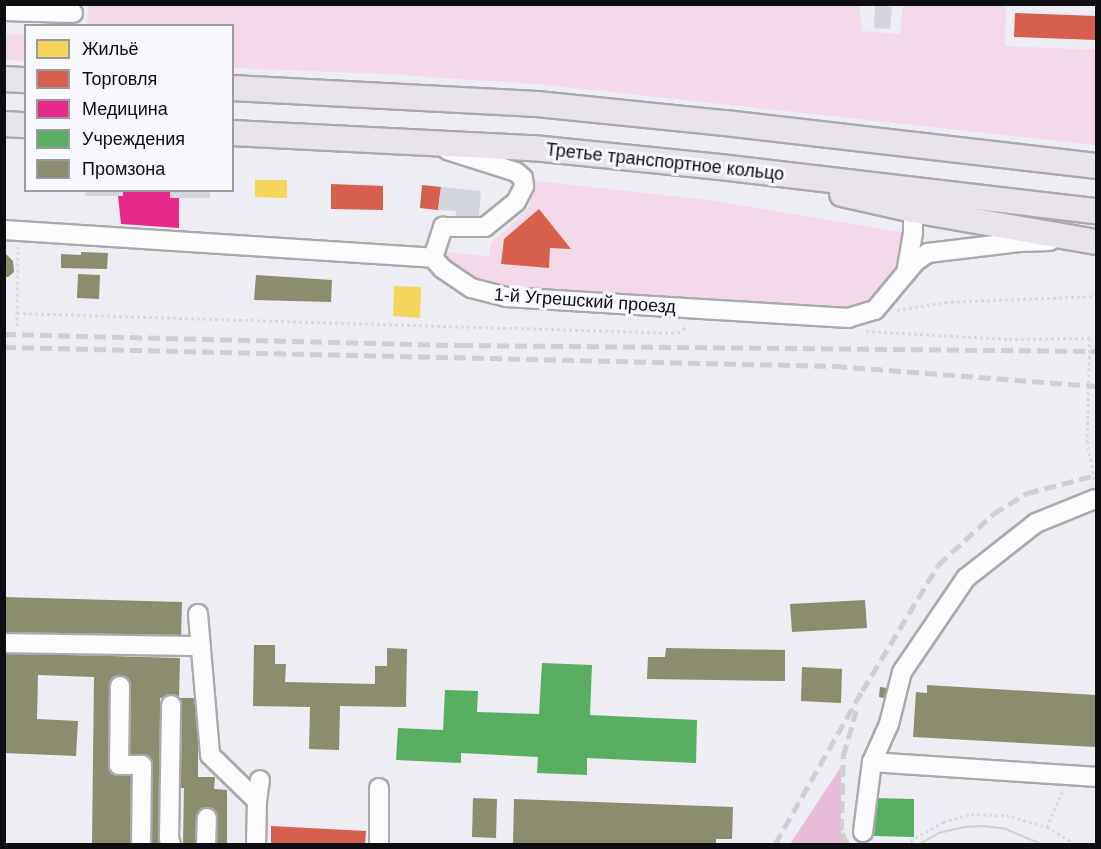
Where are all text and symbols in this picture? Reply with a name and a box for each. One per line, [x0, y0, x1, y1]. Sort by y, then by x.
legend [24, 24, 234, 192]
text: Жильё [82, 39, 139, 59]
text: Торговля [82, 69, 157, 89]
text: Медицина [82, 99, 168, 119]
text: Учреждения [82, 129, 185, 149]
street label: Третье транспортное кольцо [545, 139, 785, 185]
text: Промзона [82, 159, 165, 179]
street label: 1-й Угрешский проезд [493, 284, 677, 318]

